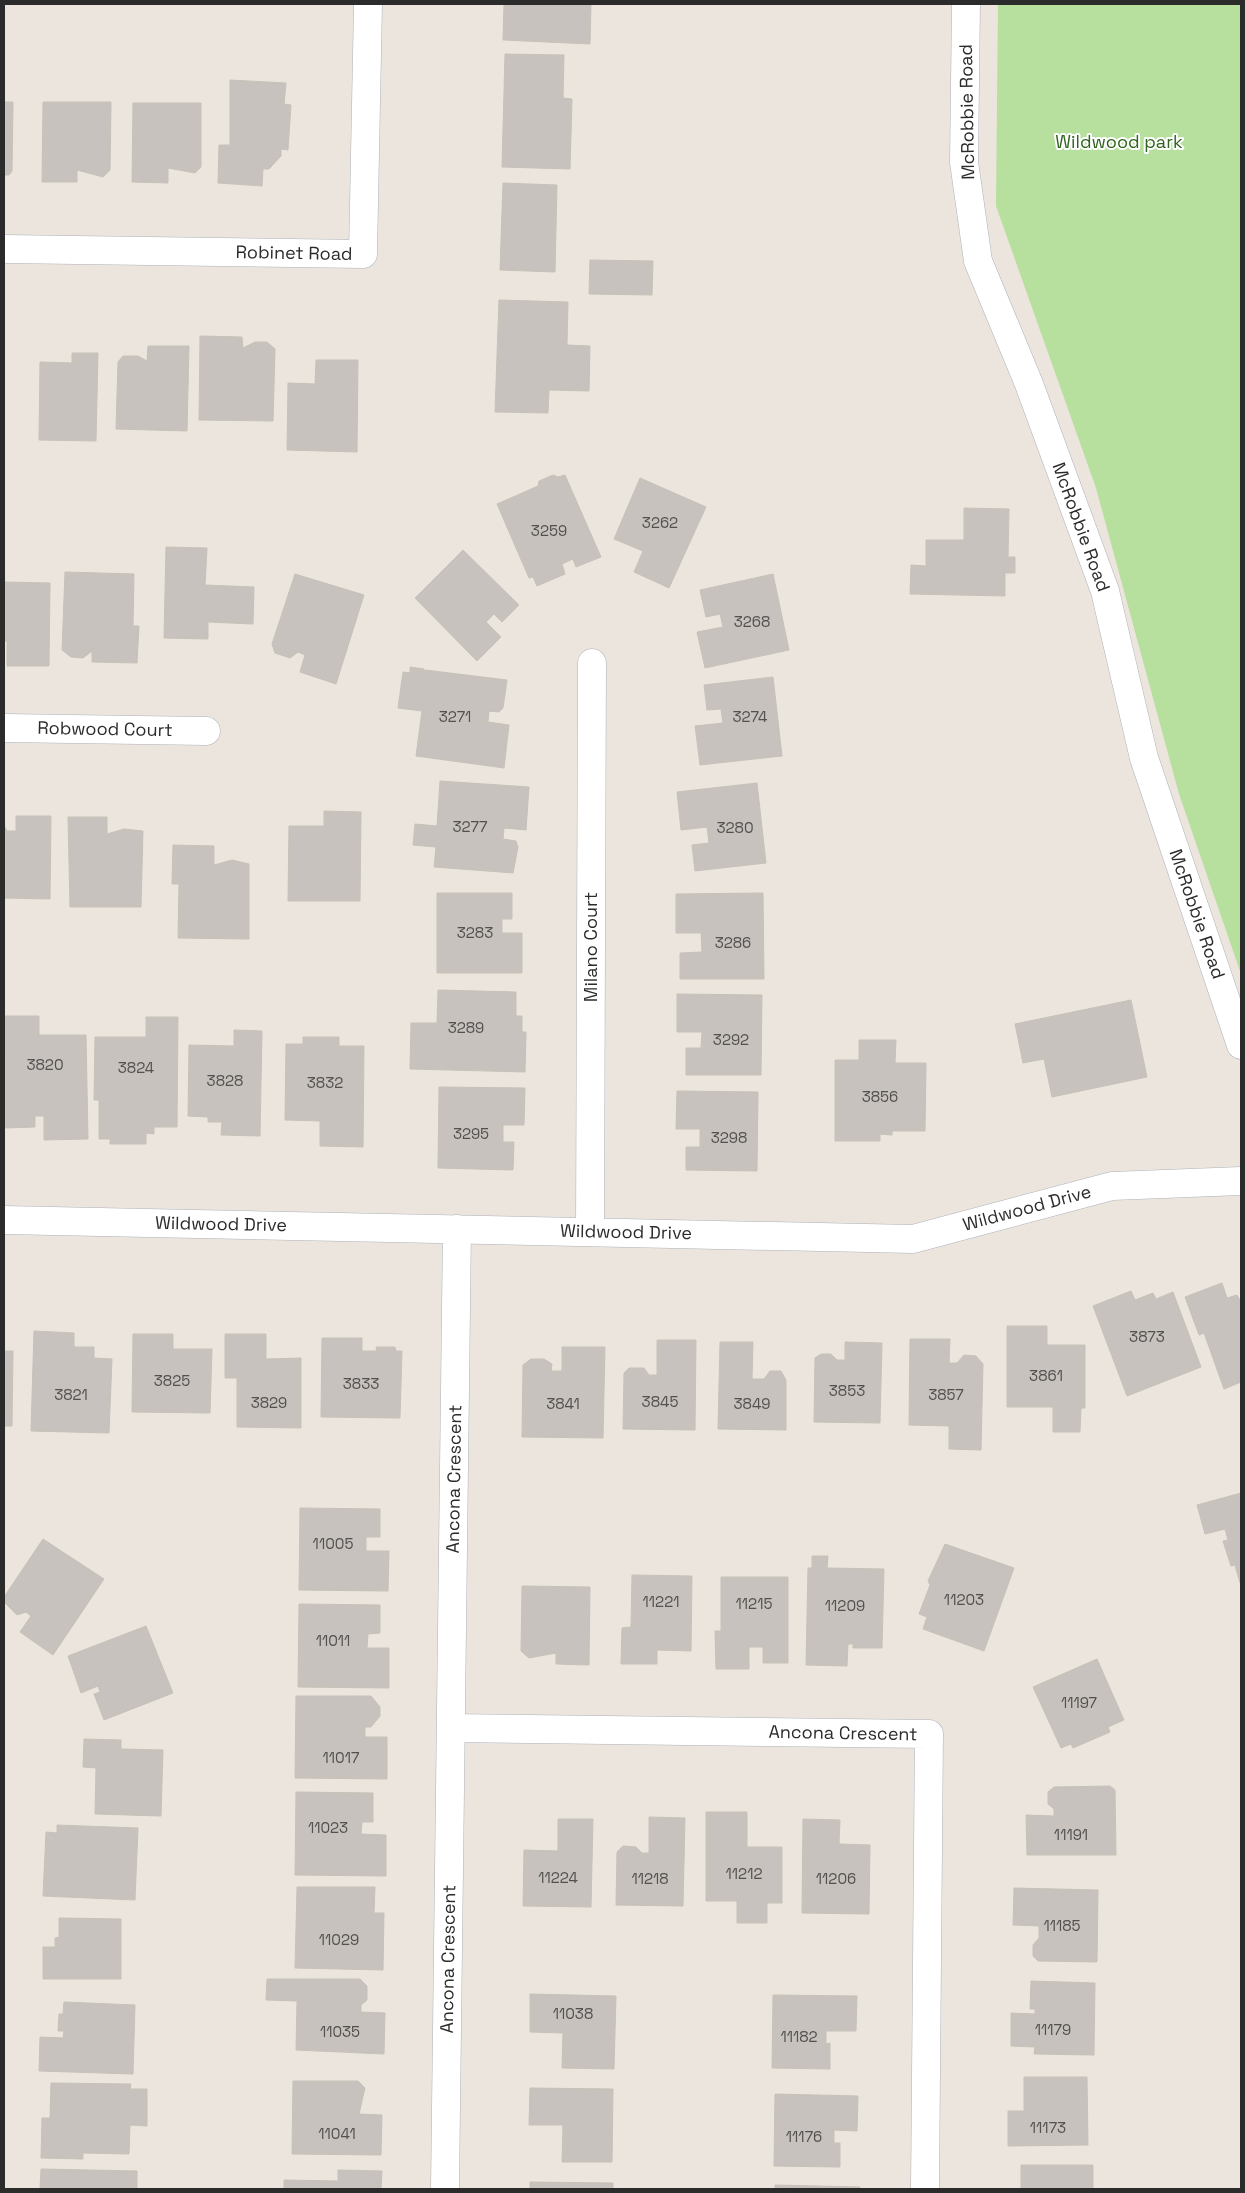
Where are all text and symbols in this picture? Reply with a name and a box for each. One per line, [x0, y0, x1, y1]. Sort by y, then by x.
street label: McRobbie Road [954, 44, 979, 180]
park label: Wildwood park [1055, 130, 1183, 153]
street label: Robinet Road [235, 240, 353, 265]
street label: McRobbie Road [1047, 459, 1116, 595]
house number: 3262 [642, 513, 678, 532]
house number: 3259 [531, 521, 567, 540]
house number: 3268 [734, 612, 770, 631]
house number: 3271 [439, 707, 471, 726]
house number: 3274 [733, 707, 767, 726]
street label: Robwood Court [37, 716, 173, 741]
house number: 3277 [453, 817, 487, 836]
house number: 3280 [716, 818, 754, 837]
street label: McRobbie Road [1164, 846, 1230, 982]
street label: Milano Court [579, 892, 602, 1002]
house number: 3283 [457, 923, 493, 942]
house number: 3286 [715, 933, 751, 952]
house number: 3289 [448, 1018, 484, 1037]
house number: 3292 [713, 1030, 749, 1049]
house number: 3820 [26, 1055, 64, 1074]
house number: 3824 [118, 1058, 154, 1077]
house number: 3828 [207, 1071, 243, 1090]
house number: 3832 [307, 1073, 343, 1092]
house number: 3856 [862, 1087, 898, 1106]
house number: 3295 [453, 1124, 489, 1143]
house number: 3298 [711, 1128, 747, 1147]
street label: Wildwood Drive [960, 1179, 1094, 1236]
street label: Wildwood Drive [155, 1211, 287, 1236]
street label: Wildwood Drive [560, 1219, 692, 1244]
house number: 3873 [1129, 1327, 1165, 1346]
house number: 3861 [1029, 1366, 1063, 1385]
house number: 3825 [154, 1371, 190, 1390]
house number: 3833 [343, 1374, 379, 1393]
house number: 3853 [829, 1381, 865, 1400]
house number: 3821 [54, 1385, 88, 1404]
house number: 3857 [928, 1385, 964, 1404]
house number: 3845 [642, 1392, 678, 1411]
house number: 3829 [251, 1393, 287, 1412]
house number: 3841 [546, 1394, 580, 1413]
house number: 3849 [734, 1394, 770, 1413]
street label: Ancona Crescent [441, 1404, 466, 1554]
house number: 11005 [313, 1534, 353, 1553]
house number: 11203 [944, 1590, 984, 1609]
house number: 11221 [643, 1592, 679, 1611]
house number: 11215 [736, 1594, 772, 1613]
house number: 11209 [825, 1596, 865, 1615]
house number: 11011 [316, 1631, 350, 1650]
house number: 11197 [1061, 1693, 1097, 1712]
street label: Ancona Crescent [768, 1720, 918, 1745]
house number: 11017 [323, 1748, 359, 1767]
house number: 11023 [308, 1818, 348, 1837]
house number: 11191 [1054, 1825, 1088, 1844]
house number: 11212 [726, 1864, 762, 1883]
house number: 11224 [538, 1868, 578, 1887]
house number: 11218 [631, 1869, 669, 1888]
house number: 11206 [816, 1869, 856, 1888]
street label: Ancona Crescent [435, 1884, 460, 2034]
house number: 11185 [1043, 1916, 1081, 1935]
house number: 11029 [319, 1930, 359, 1949]
house number: 11038 [553, 2004, 593, 2023]
house number: 11179 [1035, 2020, 1071, 2039]
house number: 11035 [320, 2022, 360, 2041]
house number: 11182 [780, 2027, 818, 2046]
house number: 11173 [1030, 2118, 1066, 2137]
house number: 11041 [318, 2124, 356, 2143]
house number: 11176 [786, 2127, 822, 2146]

